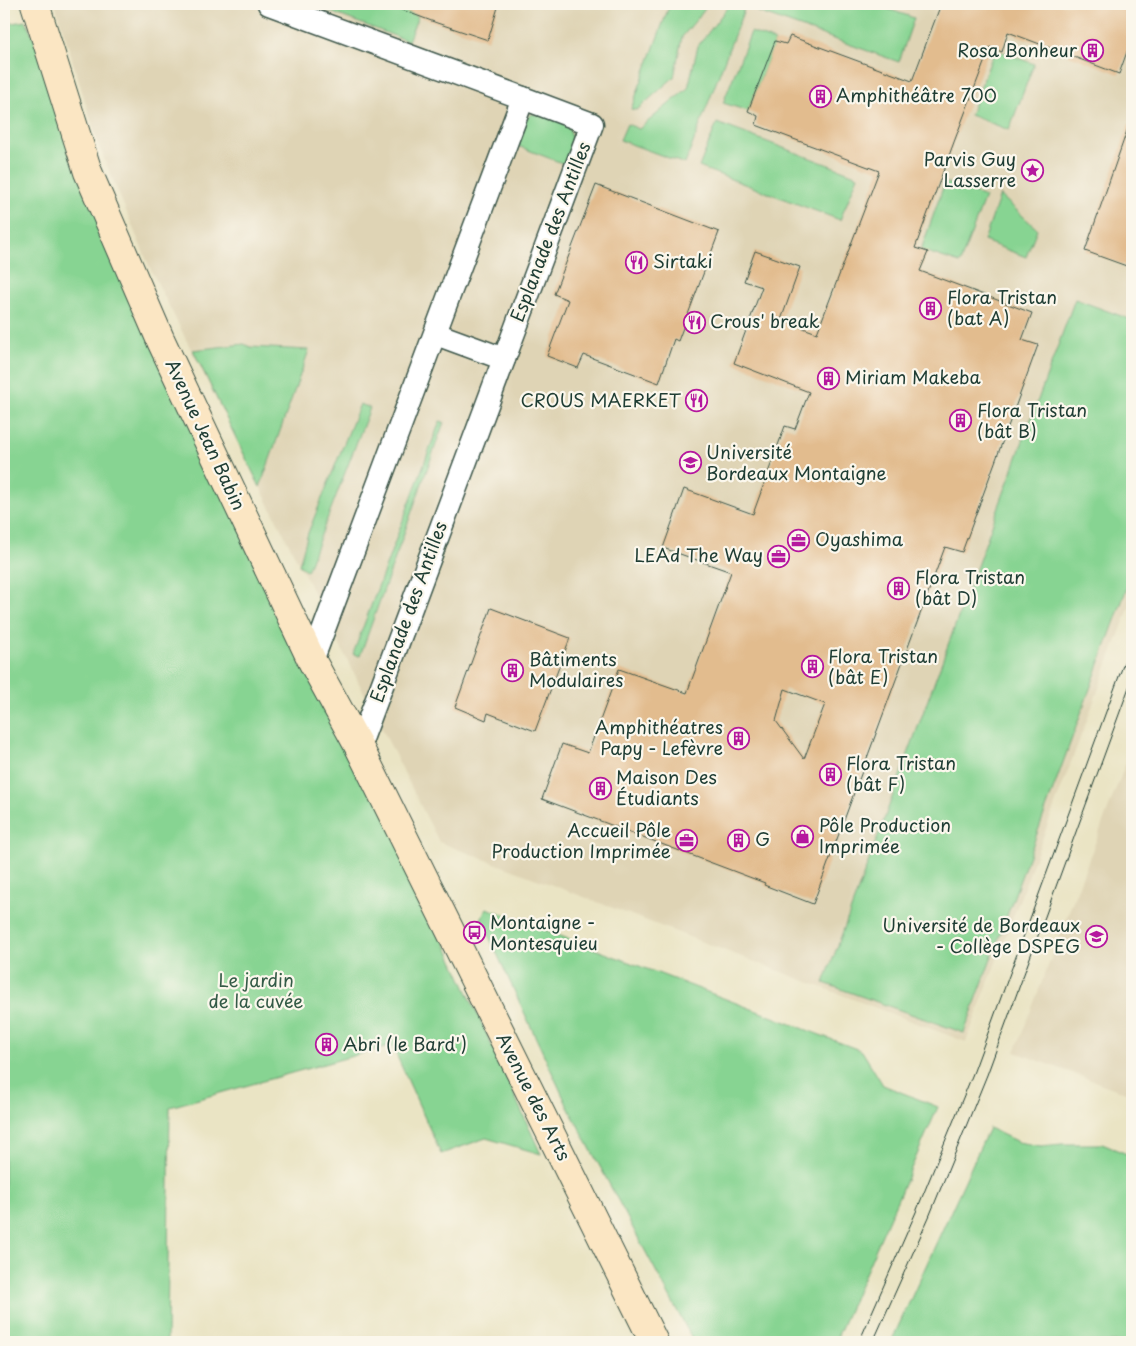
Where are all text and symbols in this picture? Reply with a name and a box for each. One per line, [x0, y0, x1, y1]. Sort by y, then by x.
place label: Rosa Bonheur [957, 36, 1078, 63]
building icon: Rosa Bonheur [1081, 39, 1105, 63]
place label: Amphithéâtre 700 [836, 81, 997, 108]
building icon: Amphithéâtre 700 [808, 84, 832, 108]
street label: Esplanade des Antilles [503, 137, 596, 325]
place label: Parvis Guy Lasserre [924, 145, 1016, 193]
place icon: Parvis Guy Lasserre [1020, 158, 1044, 182]
place label: Sirtaki [653, 247, 713, 274]
restaurant icon: Sirtaki [625, 250, 649, 274]
place label: Flora Tristan (bat A) [947, 283, 1057, 331]
building icon: Flora Tristan (bat A) [919, 296, 943, 320]
place label: Crous' break [710, 307, 820, 334]
restaurant icon: Crous' break [682, 310, 706, 334]
street label: Avenue Jean Babin [160, 354, 253, 514]
place label: Miriam Makeba [845, 363, 981, 390]
building icon: Miriam Makeba [817, 366, 841, 390]
place label: CROUS MAERKET [520, 386, 682, 413]
restaurant icon: CROUS MAERKET [685, 389, 709, 413]
place label: Flora Tristan (bât B) [977, 396, 1087, 444]
building icon: Flora Tristan (bât B) [949, 409, 973, 433]
place label: Université Bordeaux Montaigne [706, 438, 887, 486]
school or university icon: Université Bordeaux Montaigne [678, 451, 702, 475]
street label: Esplanade des Antilles [362, 517, 453, 706]
place label: Oyashima [815, 525, 904, 552]
office icon: Oyashima [787, 528, 811, 552]
place label: LEAd The Way [634, 541, 763, 568]
office icon: LEAd The Way [767, 544, 791, 568]
place label: Flora Tristan (bât D) [915, 563, 1025, 611]
building icon: Flora Tristan (bât D) [887, 576, 911, 600]
place label: Flora Tristan (bât E) [828, 642, 938, 690]
place label: Bâtiments Modulaires [529, 645, 623, 693]
building icon: Flora Tristan (bât E) [800, 655, 824, 679]
building icon: Bâtiments Modulaires [501, 658, 525, 682]
place label: Amphithéatres Papy - Lefèvre [595, 713, 723, 761]
building icon: Amphithéatres Papy - Lefèvre [727, 726, 751, 750]
place label: Flora Tristan (bât F) [846, 749, 956, 797]
building icon: Flora Tristan (bât F) [818, 762, 842, 786]
place label: Maison Des Étudiants [616, 763, 717, 811]
building icon: Maison Des Étudiants [588, 776, 612, 800]
place label: Pôle Production Imprimée [819, 811, 951, 859]
place label: Accueil Pôle Production Imprimée [491, 816, 671, 864]
shop icon: Pôle Production Imprimée [791, 824, 815, 848]
place label: G [755, 825, 770, 852]
building icon: G [727, 828, 751, 852]
office icon: Accueil Pôle Production Imprimée [675, 829, 699, 853]
place label: Montaigne - Montesquieu [490, 908, 598, 956]
place label: Université de Bordeaux - Collège DSPEG [882, 911, 1080, 959]
bus stop icon: Montaigne - Montesquieu [462, 921, 486, 945]
school or university icon: Université de Bordeaux - Collège DSPEG [1084, 924, 1108, 948]
park label: Le jardin de la cuvée [209, 966, 303, 1014]
street label: Avenue des Arts [490, 1028, 578, 1165]
place label: Abri (le Bard') [343, 1030, 467, 1057]
building icon: Abri (le Bard') [315, 1033, 339, 1057]

